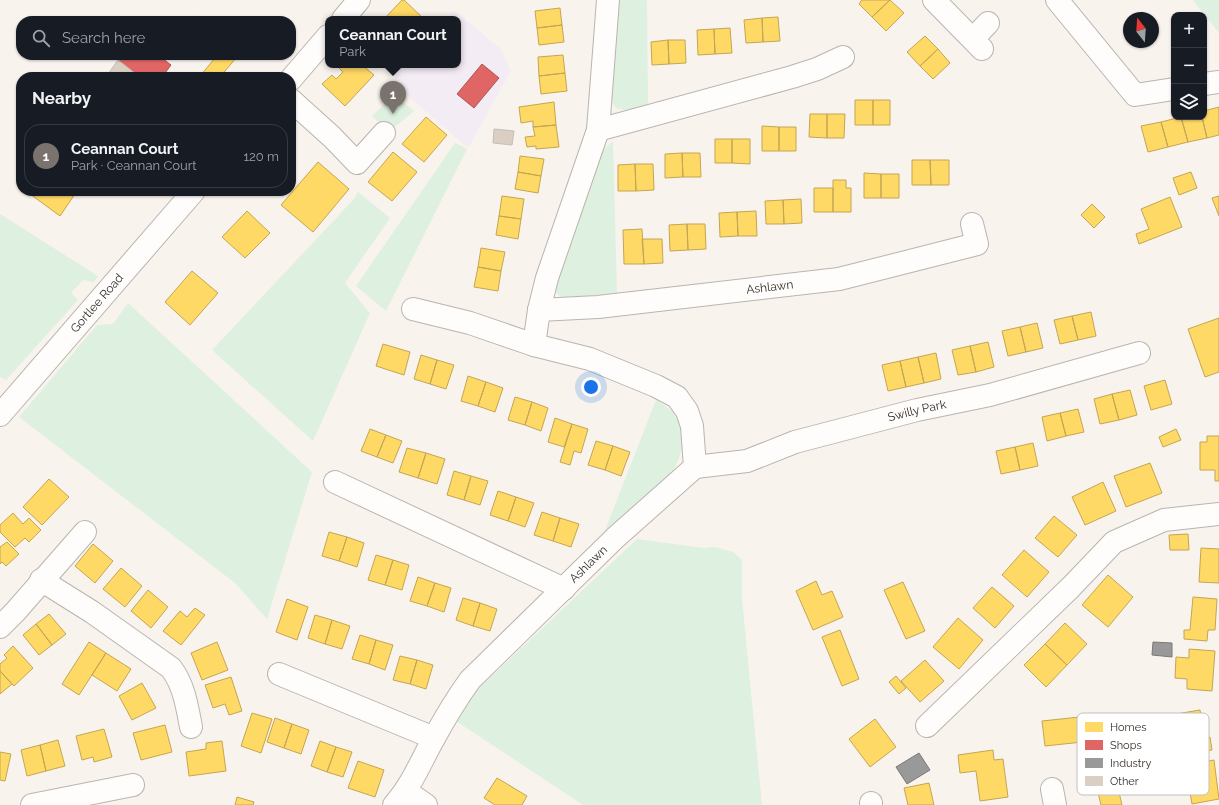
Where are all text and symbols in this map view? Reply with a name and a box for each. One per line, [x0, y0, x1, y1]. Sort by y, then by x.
north arrow [1123, 12, 1159, 48]
map controls [1171, 12, 1207, 120]
button: + [1171, 12, 1207, 48]
search box [16, 16, 296, 60]
popup [325, 16, 461, 68]
text: Ceannan Court [339, 26, 447, 44]
icon: search [30, 27, 52, 49]
text: Search here [62, 29, 145, 47]
text: Park [339, 44, 366, 59]
button: − [1171, 48, 1207, 84]
pin: 1 [380, 81, 406, 114]
button: layers [1171, 84, 1207, 120]
text: Nearby [32, 88, 91, 108]
text: Ceannan Court [71, 140, 178, 158]
text: 1 [43, 149, 49, 164]
text: 120 m [243, 149, 279, 164]
text: Park · Ceannan Court [71, 158, 197, 173]
street label: Gortlee Road [68, 271, 126, 335]
street label: Ashlawn [746, 277, 794, 297]
your location [581, 377, 601, 397]
street label: Swilly Park [886, 397, 948, 424]
street label: Ashlawn [566, 543, 610, 586]
legend [1077, 713, 1209, 795]
text: Homes [1110, 721, 1146, 734]
text: Shops [1110, 739, 1142, 752]
text: Industry [1110, 757, 1151, 770]
text: Other [1110, 775, 1139, 788]

